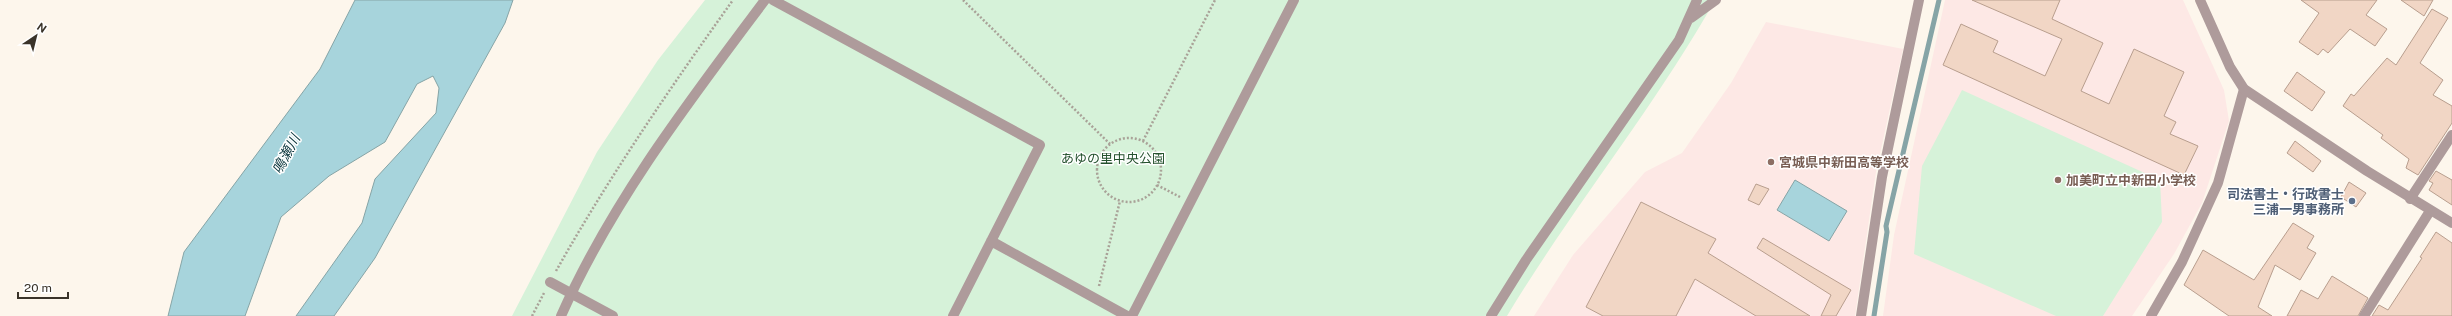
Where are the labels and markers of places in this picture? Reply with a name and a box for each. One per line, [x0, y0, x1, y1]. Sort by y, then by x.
place label: 宮城県中新田高等学校 [1779, 155, 1909, 170]
marker: 宮城県中新田高等学校 [1766, 157, 1776, 167]
place label: 加美町立中新田小学校 [2066, 173, 2196, 188]
marker: 加美町立中新田小学校 [2053, 175, 2063, 185]
place label: 司法書士・行政書士 三浦一男事務所 [2227, 187, 2344, 217]
marker: 司法書士・行政書士 三浦一男事務所 [2347, 196, 2357, 206]

